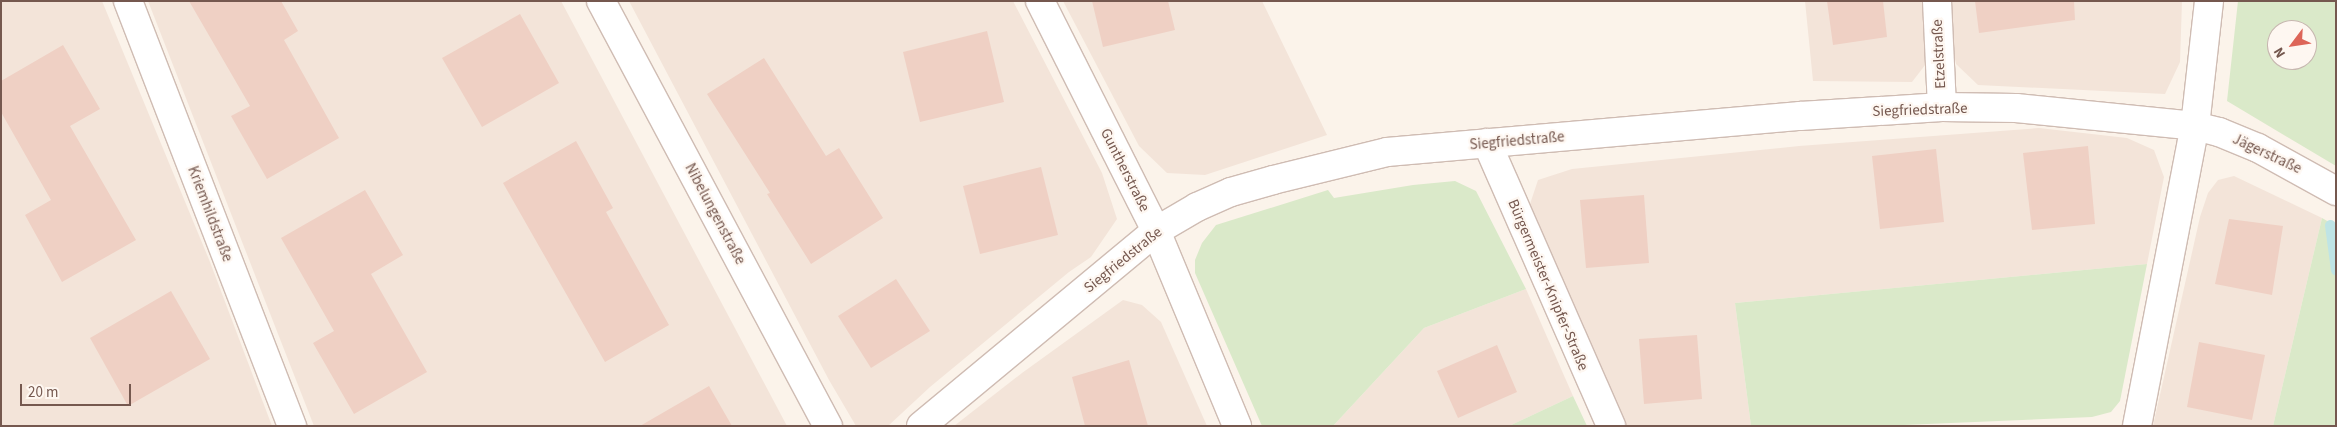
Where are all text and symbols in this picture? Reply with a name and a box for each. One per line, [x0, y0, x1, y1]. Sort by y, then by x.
street label: Etzelstraße [1928, 19, 1950, 89]
north arrow [2267, 20, 2317, 70]
text: N [2269, 43, 2291, 61]
street label: Siegfriedstraße [1872, 99, 1968, 121]
street label: Guntherstraße [1096, 125, 1154, 215]
street label: Siegfriedstraße [1469, 128, 1565, 154]
street label: Jägerstraße [2230, 130, 2304, 178]
street label: Nibelungenstraße [681, 160, 749, 268]
street label: Kriemhildstraße [184, 164, 236, 264]
street label: Bürgermeister-Knipfer-Straße [1504, 197, 1592, 373]
street label: Siegfriedstraße [1080, 223, 1166, 297]
scale bar [22, 374, 134, 406]
text: 20 m [28, 382, 58, 403]

